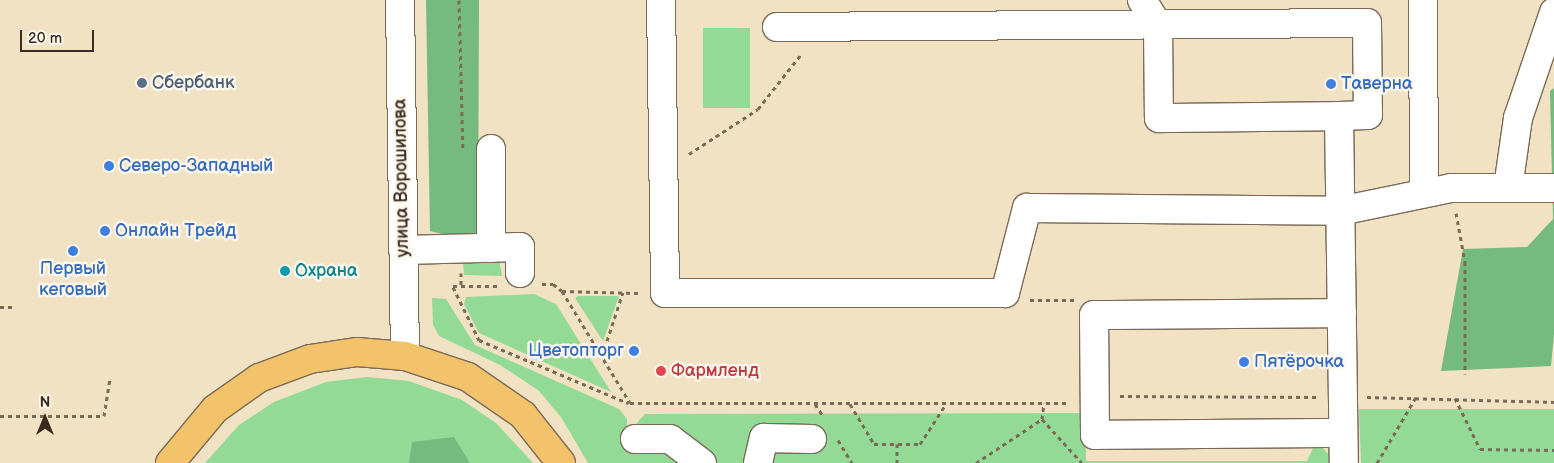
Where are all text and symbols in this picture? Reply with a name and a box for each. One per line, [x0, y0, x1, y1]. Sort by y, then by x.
scale bar [22, 20, 96, 52]
text: 20 m [28, 29, 62, 48]
place label: Сбербанк [152, 72, 234, 94]
place label: Таверна [1341, 73, 1413, 95]
marker: Сбербанк [136, 77, 148, 89]
marker: Таверна [1325, 78, 1337, 90]
street label: улица Ворошилова [390, 99, 414, 257]
place label: Северо-Западный [119, 155, 273, 177]
marker: Северо-Западный [103, 160, 115, 172]
place label: Онлайн Трейд [115, 220, 236, 242]
marker: Онлайн Трейд [99, 225, 111, 237]
marker: Первый кеговый [67, 245, 79, 257]
place label: Первый кеговый [39, 259, 107, 302]
place label: Охрана [295, 260, 358, 282]
marker: Охрана [279, 265, 291, 277]
place label: Цветопторг [528, 340, 624, 362]
marker: Цветопторг [628, 345, 640, 357]
place label: Пятёрочка [1254, 351, 1344, 373]
marker: Пятёрочка [1238, 356, 1250, 368]
place label: Фармленд [671, 360, 759, 382]
marker: Фармленд [655, 365, 667, 377]
north arrow [20, 393, 70, 443]
text: N [40, 394, 50, 411]

